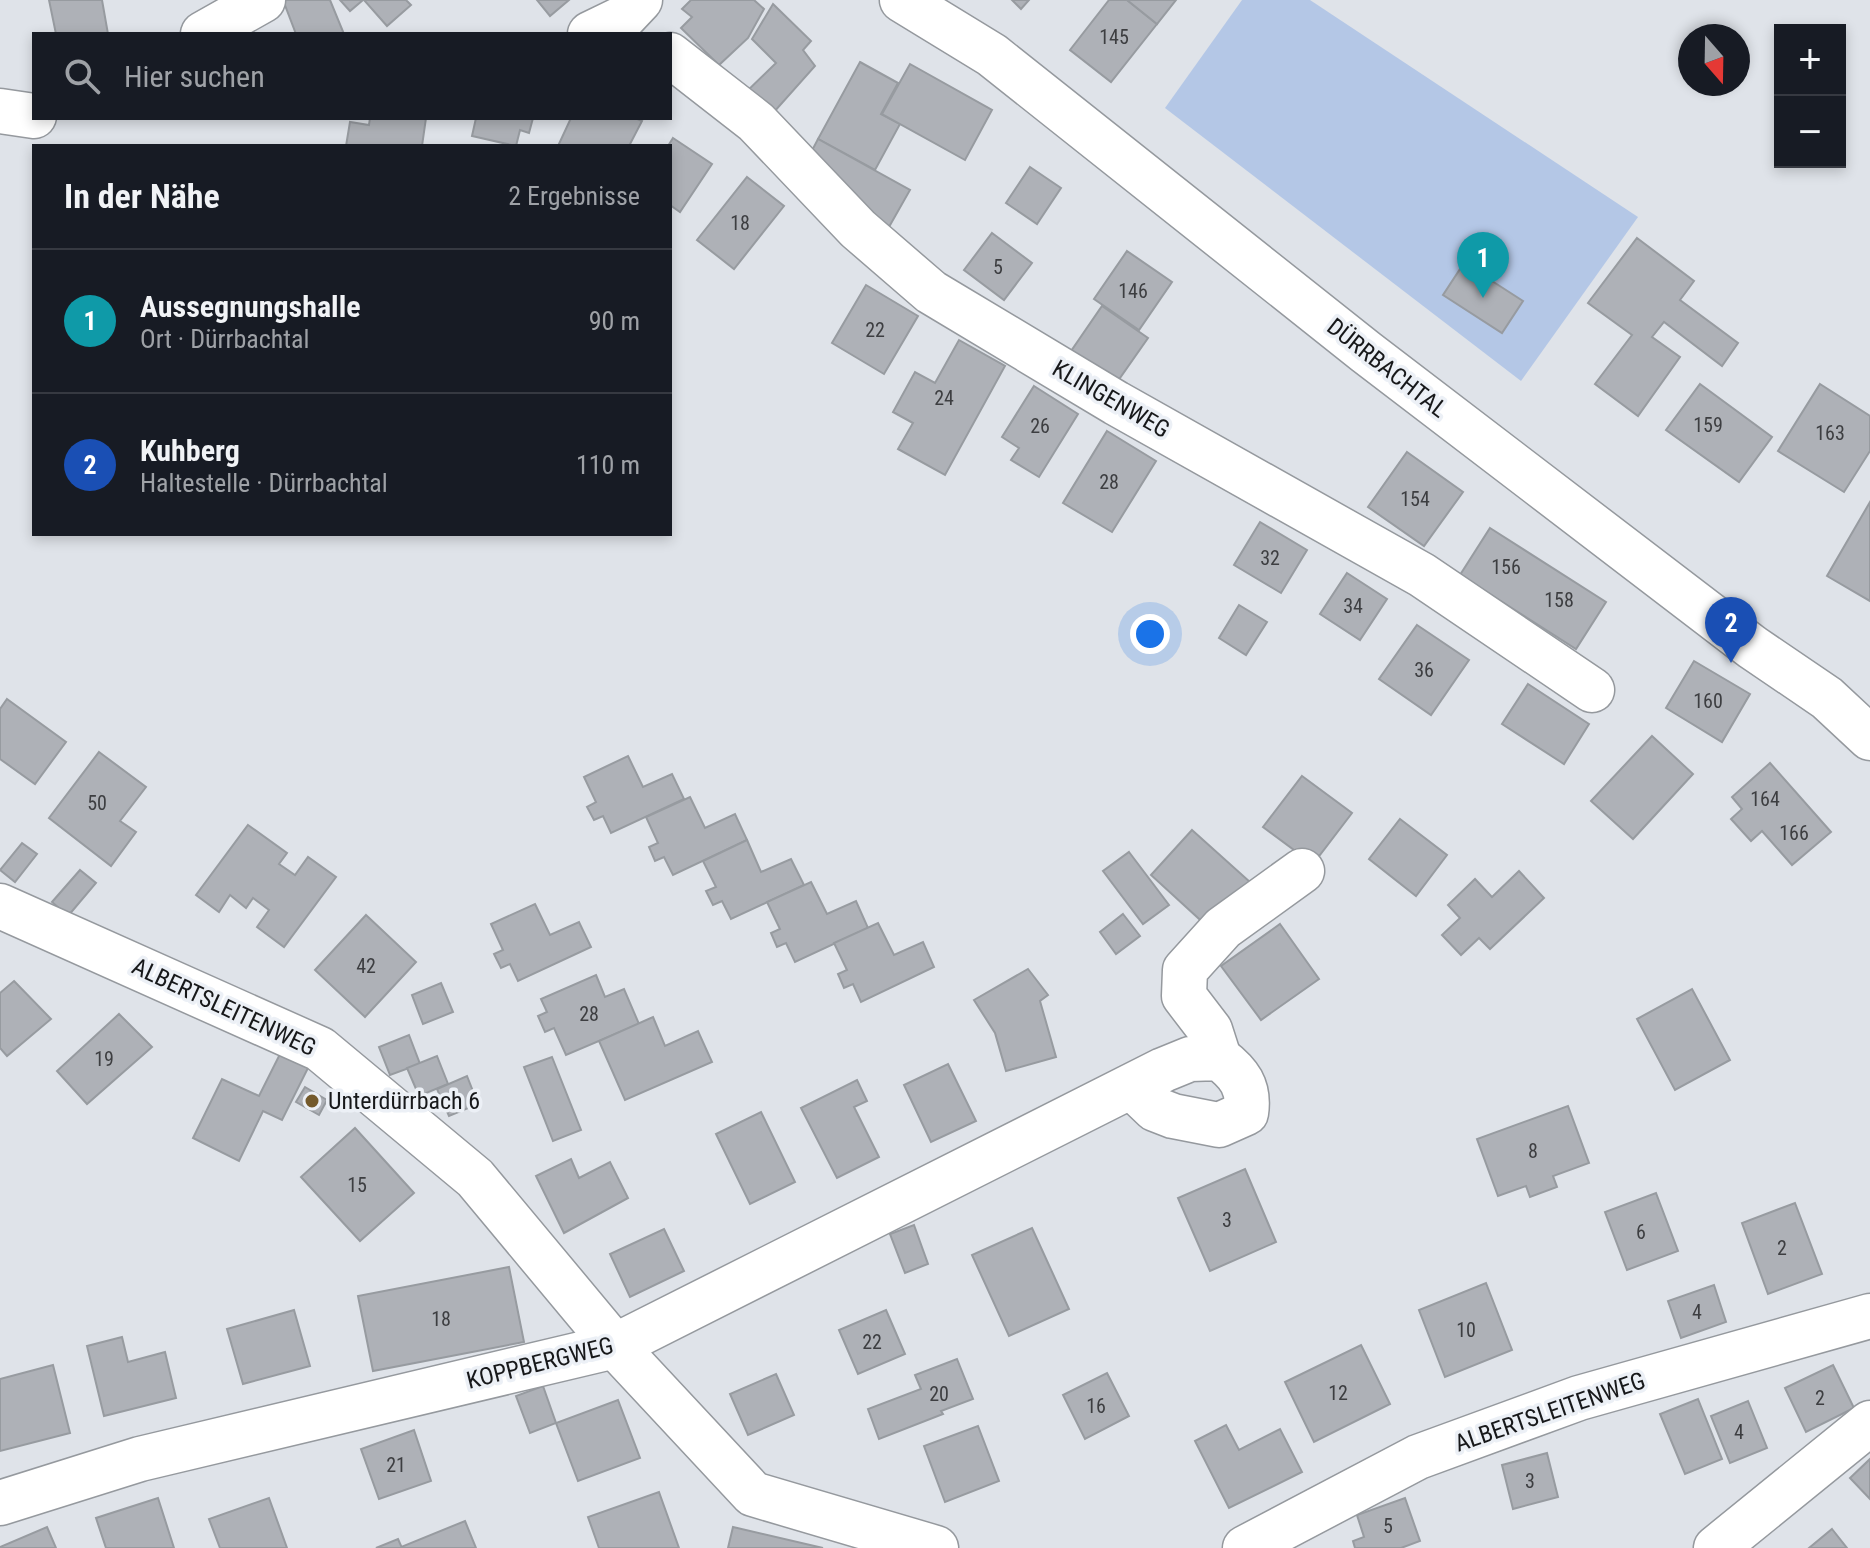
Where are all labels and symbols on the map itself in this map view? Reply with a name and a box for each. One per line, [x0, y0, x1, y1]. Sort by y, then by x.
north arrow [1678, 24, 1750, 96]
house number: 145 [1099, 25, 1129, 49]
house number: 18 [730, 211, 750, 235]
pin: 1 [1457, 232, 1509, 298]
house number: 5 [993, 255, 1003, 279]
house number: 146 [1118, 279, 1148, 303]
street label: DÜRRBACHTAL [1321, 313, 1453, 423]
house number: 22 [865, 318, 885, 342]
street label: KLINGENWEG [1047, 354, 1175, 444]
house number: 24 [934, 386, 954, 410]
house number: 159 [1693, 413, 1723, 437]
house number: 26 [1030, 414, 1050, 438]
house number: 163 [1815, 421, 1845, 445]
house number: 28 [1099, 470, 1119, 494]
house number: 154 [1400, 487, 1430, 511]
house number: 32 [1260, 546, 1280, 570]
house number: 156 [1491, 555, 1521, 579]
house number: 158 [1544, 588, 1574, 612]
house number: 34 [1343, 594, 1363, 618]
pin: 2 [1705, 597, 1757, 663]
your location [1130, 614, 1170, 654]
house number: 36 [1414, 658, 1434, 682]
house number: 160 [1693, 689, 1723, 713]
house number: 164 [1750, 787, 1780, 811]
house number: 50 [87, 791, 107, 815]
house number: 166 [1779, 821, 1809, 845]
street label: ALBERTSLEITENWEG [128, 952, 320, 1062]
house number: 42 [356, 954, 376, 978]
house number: 28 [579, 1002, 599, 1026]
house number: 19 [94, 1047, 114, 1071]
place label: Unterdürrbach 6 [328, 1087, 480, 1115]
marker: Unterdürrbach 6 [303, 1092, 321, 1110]
house number: 8 [1528, 1139, 1538, 1163]
house number: 15 [347, 1173, 367, 1197]
house number: 3 [1222, 1208, 1232, 1232]
house number: 6 [1636, 1220, 1646, 1244]
house number: 2 [1777, 1236, 1787, 1260]
house number: 4 [1692, 1300, 1702, 1324]
house number: 18 [431, 1307, 451, 1331]
house number: 10 [1456, 1318, 1476, 1342]
house number: 22 [862, 1330, 882, 1354]
street label: KOPPBERGWEG [464, 1331, 616, 1395]
street label: ALBERTSLEITENWEG [1451, 1366, 1649, 1458]
house number: 12 [1328, 1381, 1348, 1405]
house number: 20 [929, 1382, 949, 1406]
house number: 2 [1815, 1386, 1825, 1410]
house number: 16 [1086, 1394, 1106, 1418]
house number: 4 [1734, 1420, 1744, 1444]
house number: 21 [386, 1453, 406, 1477]
house number: 3 [1525, 1469, 1535, 1493]
house number: 5 [1383, 1514, 1393, 1538]

